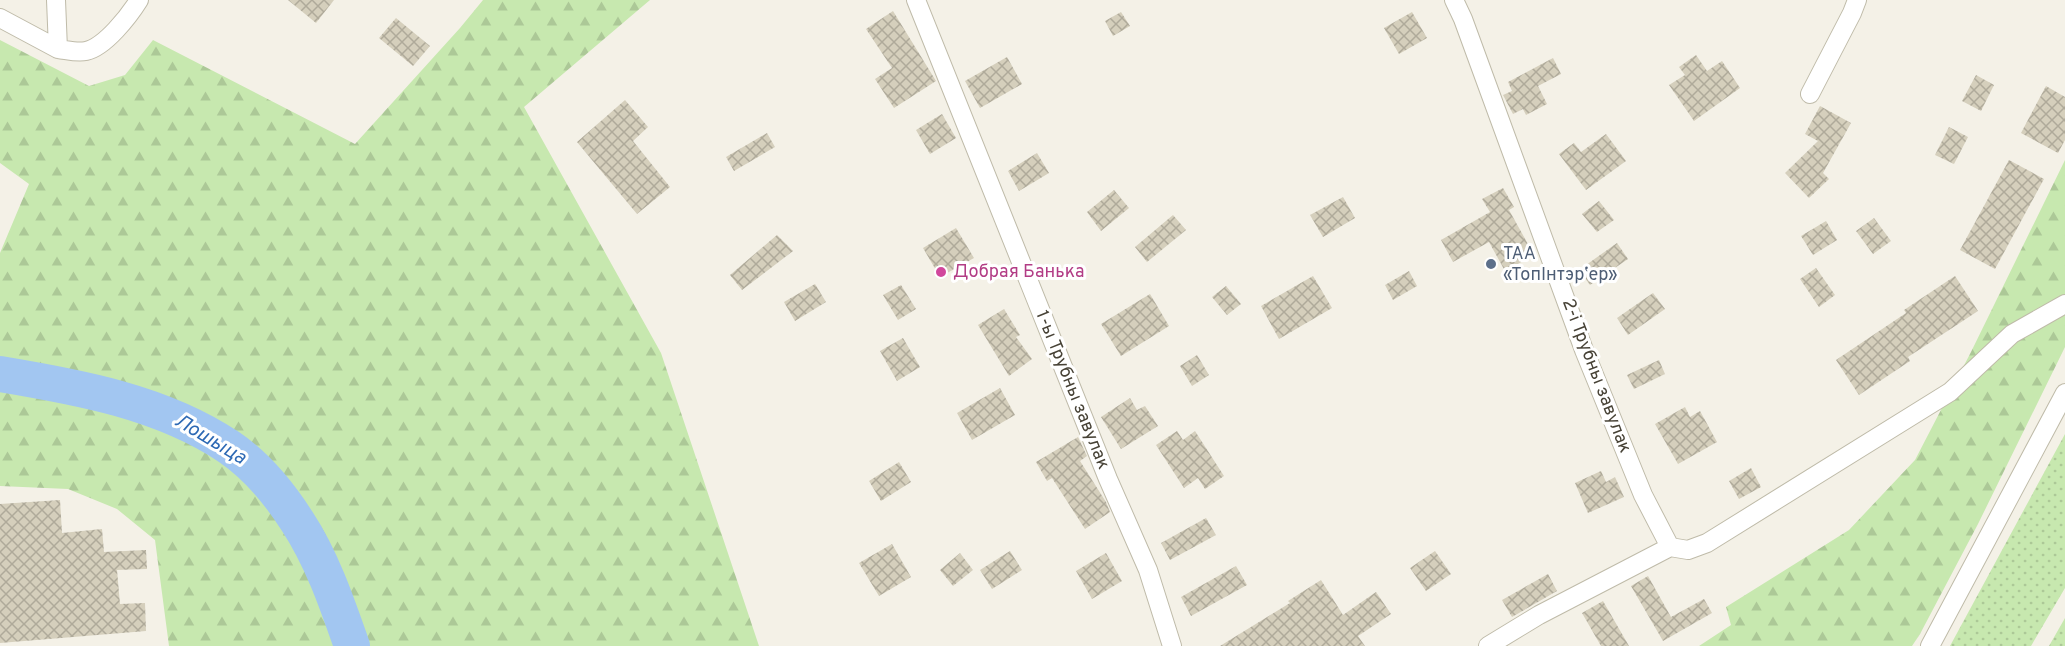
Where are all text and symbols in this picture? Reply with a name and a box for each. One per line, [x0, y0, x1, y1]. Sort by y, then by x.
place label: ТАА «ТопІнтэрʼер» [1503, 243, 1617, 287]
marker: ТАА «ТопІнтэрʼер» [1484, 257, 1498, 271]
place label: Добрая Банька [953, 261, 1084, 284]
marker: Добрая Банька [934, 265, 948, 279]
street label: 2-і Трубны завулак [1556, 296, 1636, 456]
street label: 1-ы Трубны завулак [1030, 307, 1114, 473]
water label: Лошыца [169, 408, 251, 472]

